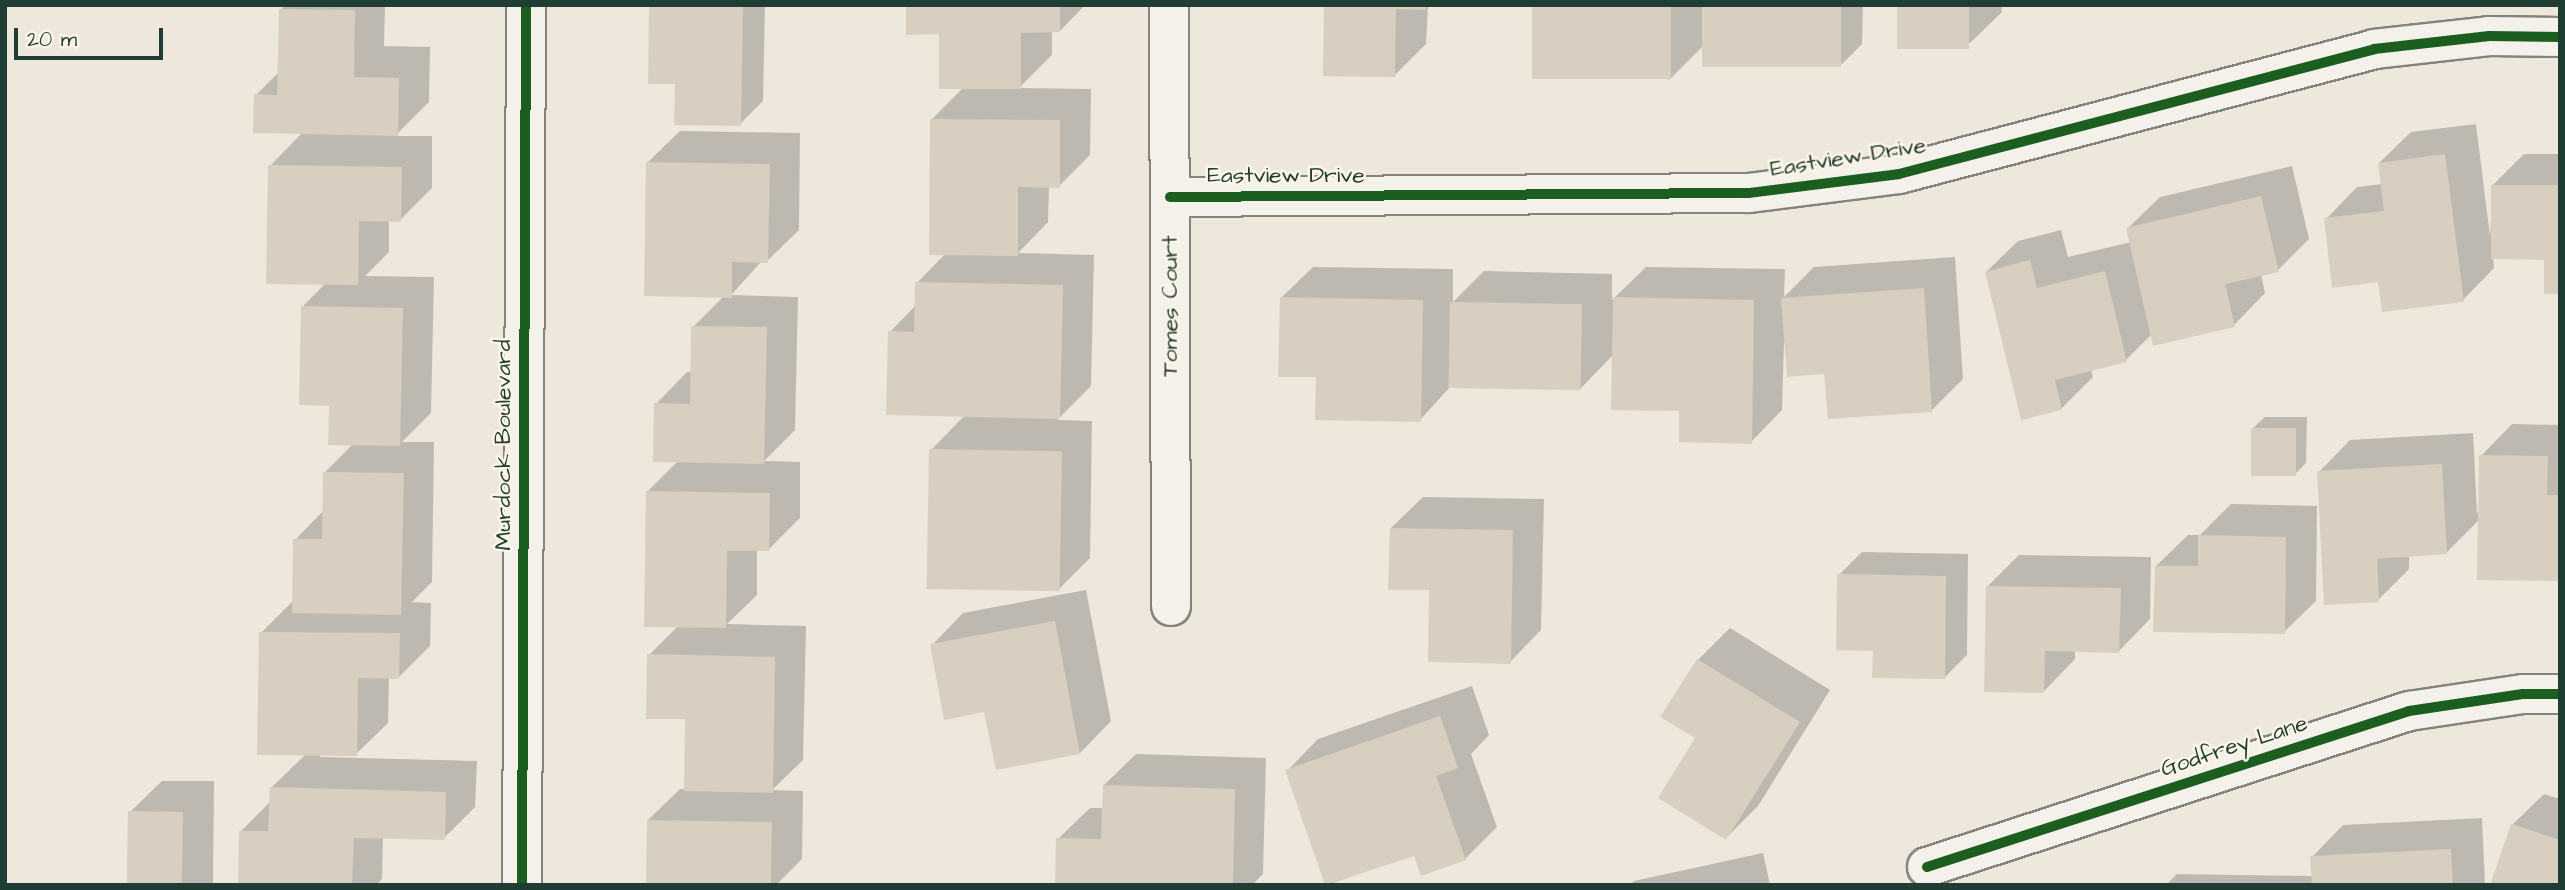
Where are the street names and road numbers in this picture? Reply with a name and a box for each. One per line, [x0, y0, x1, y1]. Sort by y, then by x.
street label: Eastview Drive [1768, 131, 1928, 183]
street label: Eastview Drive [1207, 161, 1365, 189]
street label: Tomes Court [1156, 235, 1184, 377]
street label: Murdock Boulevard [489, 339, 517, 551]
street label: Godfrey Lane [2157, 709, 2311, 783]

